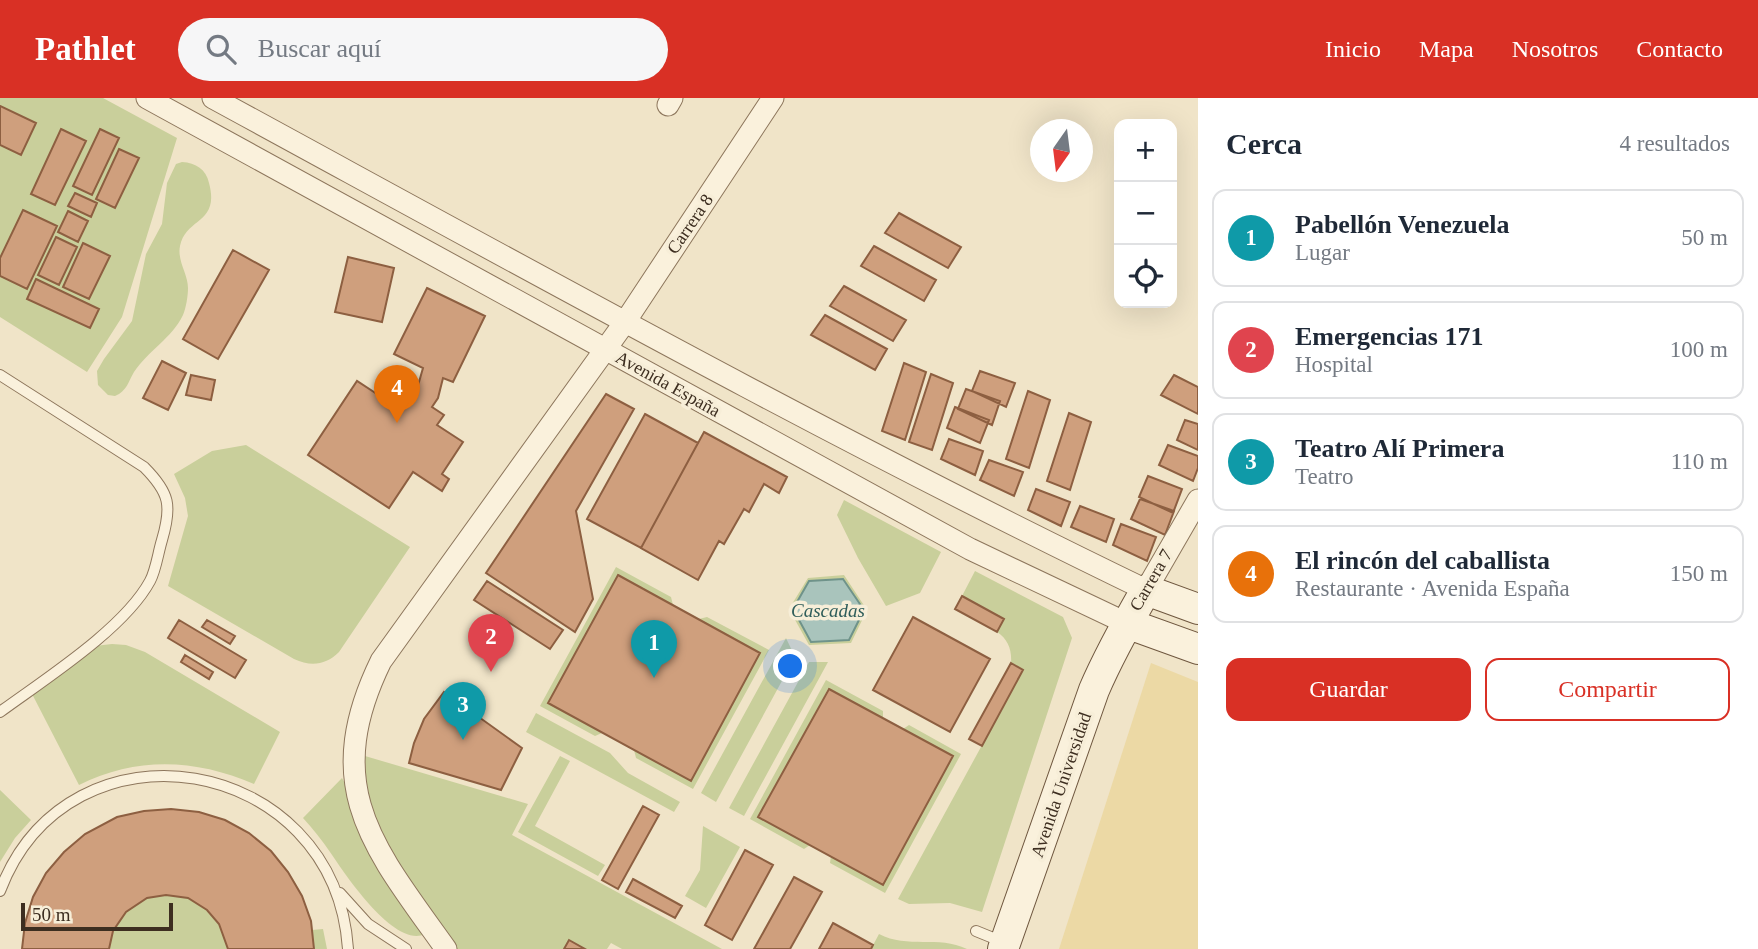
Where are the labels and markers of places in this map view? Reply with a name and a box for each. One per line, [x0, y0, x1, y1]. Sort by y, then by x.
pin: 4 [374, 365, 420, 423]
pin: 2 [468, 614, 514, 672]
pin: 1 [631, 620, 677, 678]
pin: 3 [440, 682, 486, 740]

